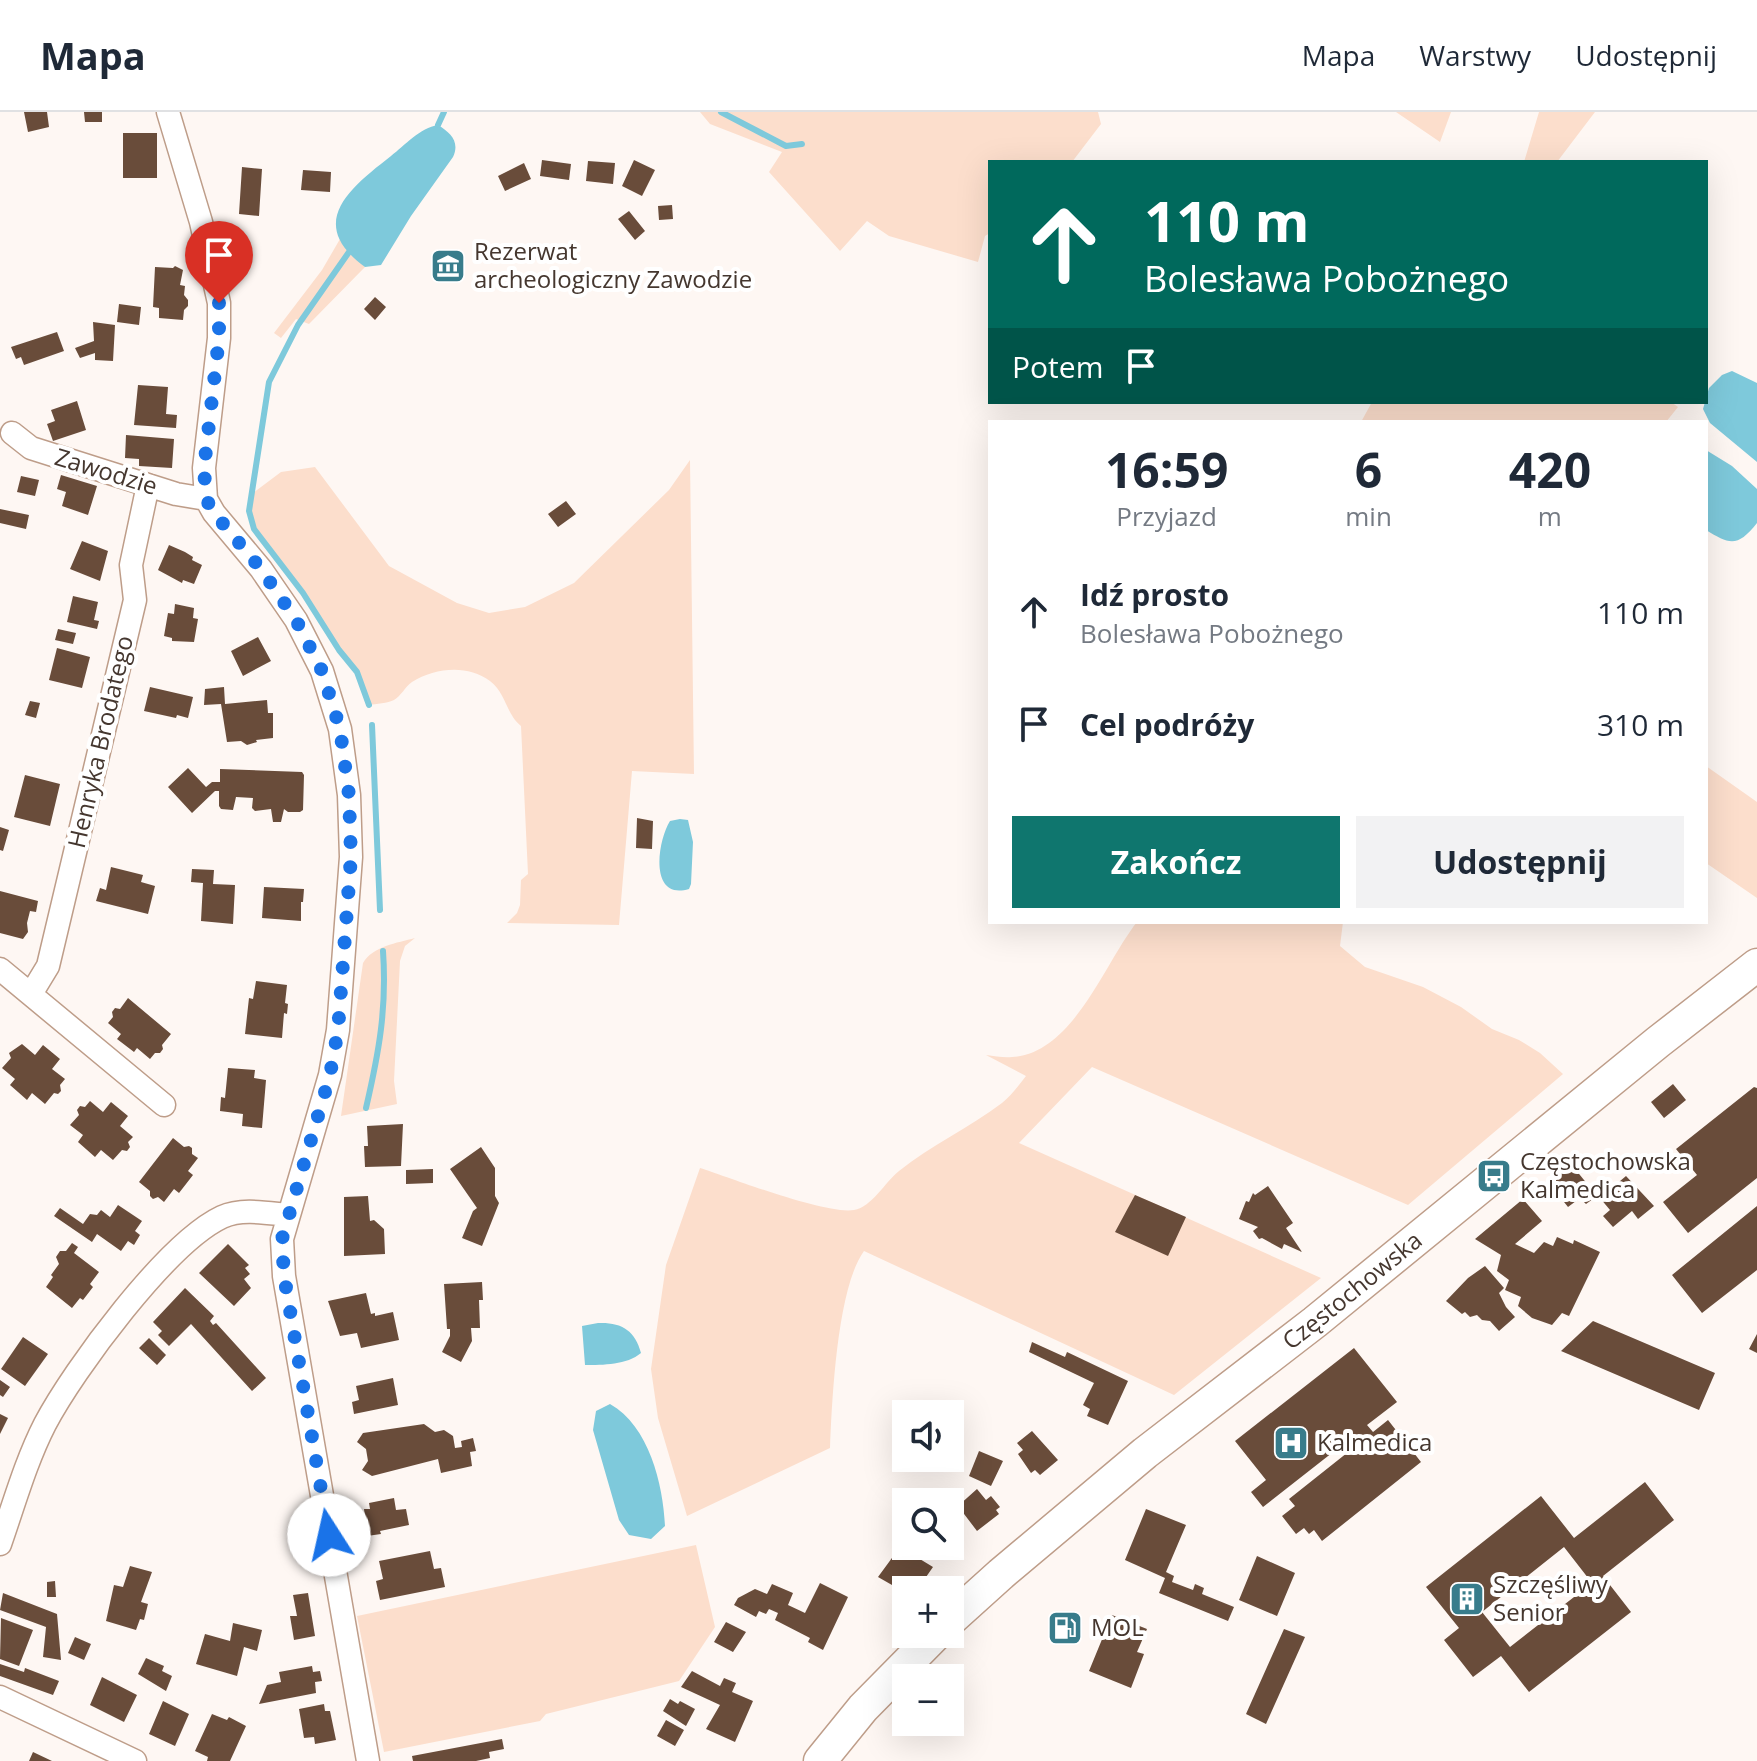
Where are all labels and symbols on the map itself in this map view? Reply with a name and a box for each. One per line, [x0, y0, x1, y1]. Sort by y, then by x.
pin [185, 221, 253, 303]
place label: Rezerwat archeologiczny Zawodzie [474, 234, 752, 295]
museum icon: Rezerwat archeologiczny Zawodzie [429, 247, 467, 285]
street label: Zawodzie [51, 439, 162, 502]
street label: Henryka Brodatego [59, 632, 140, 851]
place label: Częstochowska Kalmedica [1520, 1144, 1691, 1205]
bus stop icon: Częstochowska Kalmedica [1475, 1157, 1513, 1195]
street label: Częstochowska [1275, 1223, 1428, 1356]
hospital icon: Kalmedica [1272, 1424, 1310, 1462]
place label: Kalmedica [1317, 1425, 1432, 1458]
position arrow [287, 1493, 371, 1577]
place label: Szczęśliwy Senior [1493, 1567, 1609, 1628]
building icon: Szczęśliwy Senior [1448, 1580, 1486, 1618]
fuel station icon: MOL [1046, 1609, 1084, 1647]
place label: MOL [1091, 1610, 1144, 1643]

